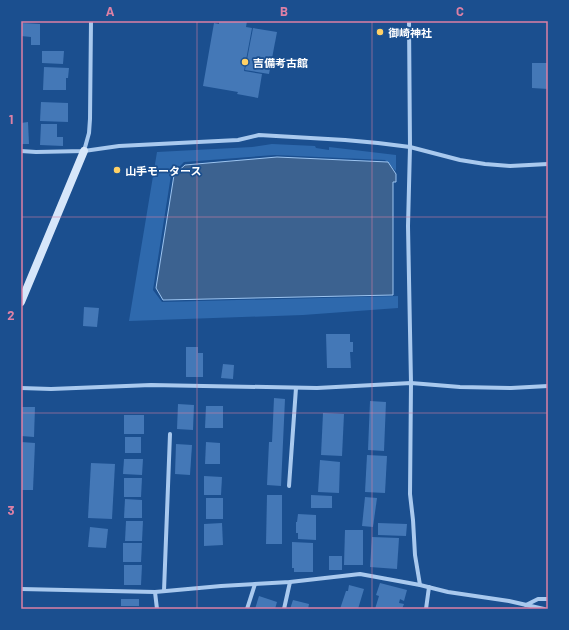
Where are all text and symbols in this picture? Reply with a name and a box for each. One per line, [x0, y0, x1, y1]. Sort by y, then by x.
text: A [106, 3, 115, 19]
text: B [280, 3, 288, 19]
text: C [456, 3, 464, 19]
place label: 御崎神社 [388, 26, 432, 39]
marker: 御崎神社 [375, 27, 385, 37]
place label: 吉備考古館 [253, 56, 308, 69]
marker: 吉備考古館 [240, 57, 250, 67]
text: 1 [9, 111, 13, 127]
place label: 山手モータース [125, 164, 201, 177]
marker: 山手モータース [112, 165, 122, 175]
text: 2 [7, 307, 15, 323]
text: 3 [7, 502, 15, 518]

